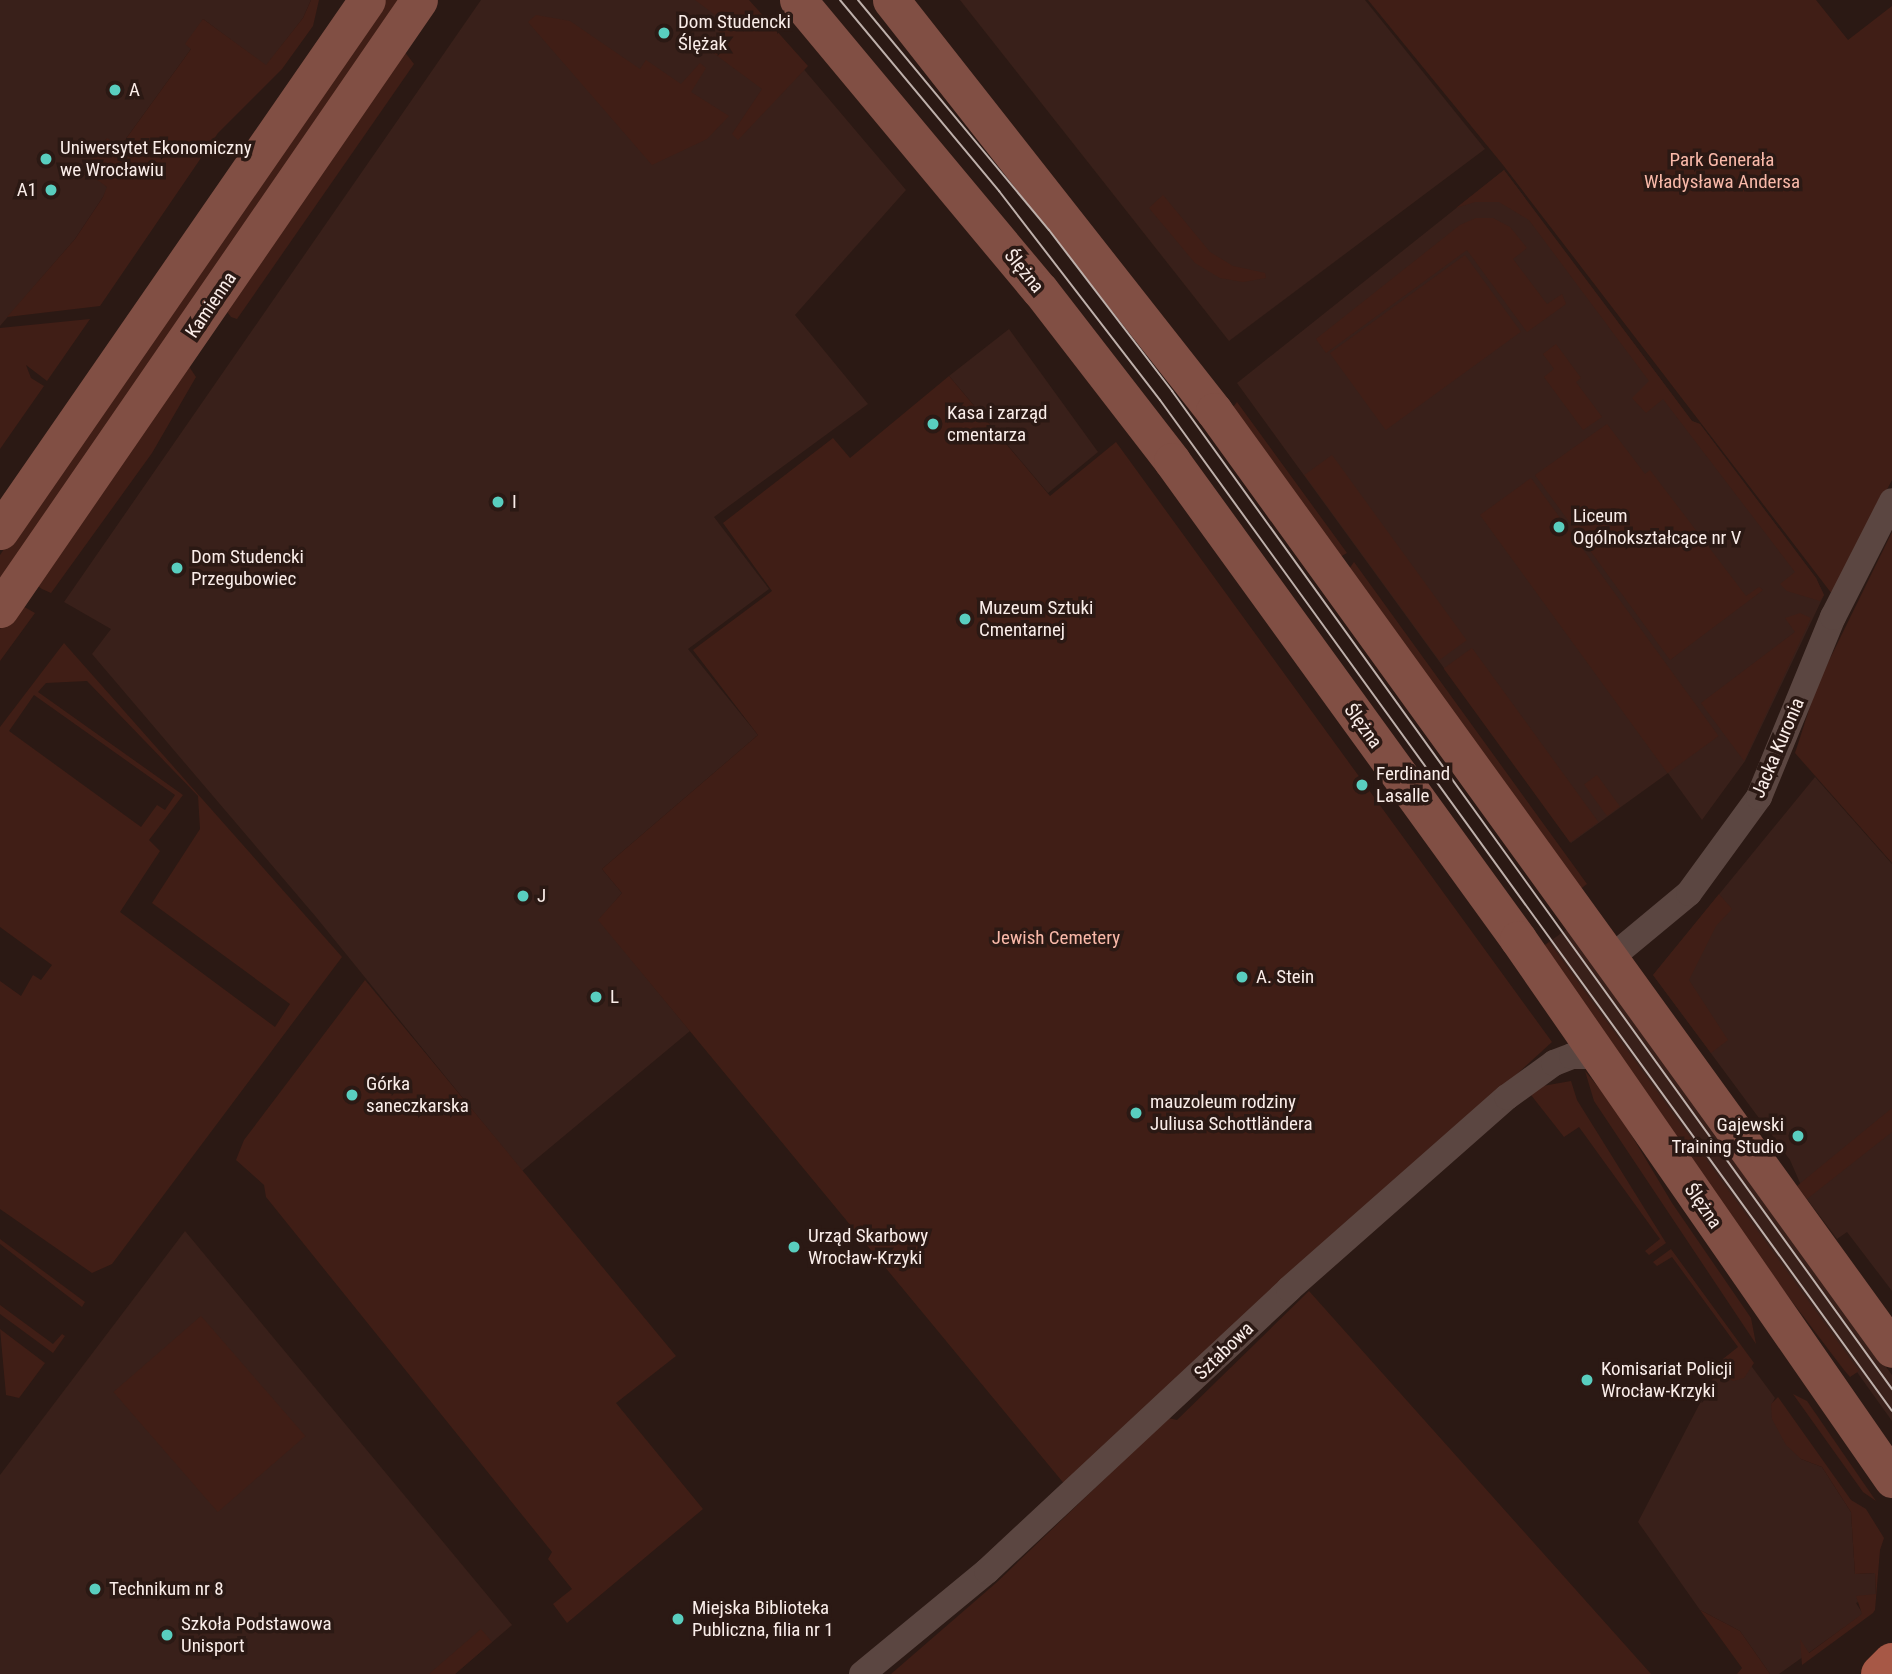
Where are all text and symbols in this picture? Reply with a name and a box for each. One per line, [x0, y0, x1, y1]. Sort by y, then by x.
place label: Dom Studencki Ślężak [678, 11, 791, 55]
marker: Dom Studencki Ślężak [656, 25, 672, 41]
place label: A [129, 79, 140, 101]
marker: A [107, 82, 123, 98]
place label: Uniwersytet Ekonomiczny we Wrocławiu [60, 137, 252, 181]
park label: Park Generała Władysława Andersa [1644, 149, 1800, 193]
marker: Uniwersytet Ekonomiczny we Wrocławiu [38, 151, 54, 167]
place label: A1 [17, 179, 37, 201]
marker: A1 [43, 182, 59, 198]
street label: Ślężna [999, 244, 1049, 298]
street label: Kamienna [181, 268, 241, 342]
place label: Kasa i zarząd cmentarza [947, 402, 1047, 446]
marker: Kasa i zarząd cmentarza [925, 416, 941, 432]
place label: I [512, 491, 517, 513]
marker: I [490, 494, 506, 510]
place label: Liceum Ogólnokształcące nr V [1573, 505, 1741, 549]
marker: Liceum Ogólnokształcące nr V [1551, 519, 1567, 535]
place label: Dom Studencki Przegubowiec [191, 546, 304, 590]
marker: Dom Studencki Przegubowiec [169, 560, 185, 576]
place label: Muzeum Sztuki Cmentarnej [979, 597, 1093, 641]
marker: Muzeum Sztuki Cmentarnej [957, 611, 973, 627]
street label: Jacka Kuronia [1747, 695, 1809, 801]
street label: Ślężna [1339, 699, 1387, 753]
place label: Ferdinand Lasalle [1376, 763, 1450, 807]
marker: Ferdinand Lasalle [1354, 777, 1370, 793]
place label: J [537, 885, 546, 907]
marker: J [515, 888, 531, 904]
park label: Jewish Cemetery [992, 927, 1120, 949]
place label: A. Stein [1256, 966, 1314, 988]
marker: A. Stein [1234, 969, 1250, 985]
place label: L [610, 986, 619, 1008]
marker: L [588, 989, 604, 1005]
place label: Górka saneczkarska [366, 1073, 469, 1117]
marker: Górka saneczkarska [344, 1087, 360, 1103]
place label: mauzoleum rodziny Juliusa Schottländera [1150, 1091, 1313, 1135]
marker: mauzoleum rodziny Juliusa Schottländera [1128, 1105, 1144, 1121]
place label: Gajewski Training Studio [1671, 1114, 1784, 1158]
marker: Gajewski Training Studio [1790, 1128, 1806, 1144]
street label: Ślężna [1679, 1179, 1727, 1233]
place label: Urząd Skarbowy Wrocław-Krzyki [808, 1225, 928, 1269]
marker: Urząd Skarbowy Wrocław-Krzyki [786, 1239, 802, 1255]
street label: Sztabowa [1190, 1317, 1258, 1385]
place label: Komisariat Policji Wrocław-Krzyki [1601, 1358, 1732, 1402]
marker: Komisariat Policji Wrocław-Krzyki [1579, 1372, 1595, 1388]
place label: Technikum nr 8 [109, 1578, 224, 1600]
marker: Technikum nr 8 [87, 1581, 103, 1597]
place label: Miejska Biblioteka Publiczna, filia nr 1 [692, 1597, 834, 1641]
marker: Miejska Biblioteka Publiczna, filia nr 1 [670, 1611, 686, 1627]
place label: Szkoła Podstawowa Unisport [181, 1613, 332, 1657]
marker: Szkoła Podstawowa Unisport [159, 1627, 175, 1643]

